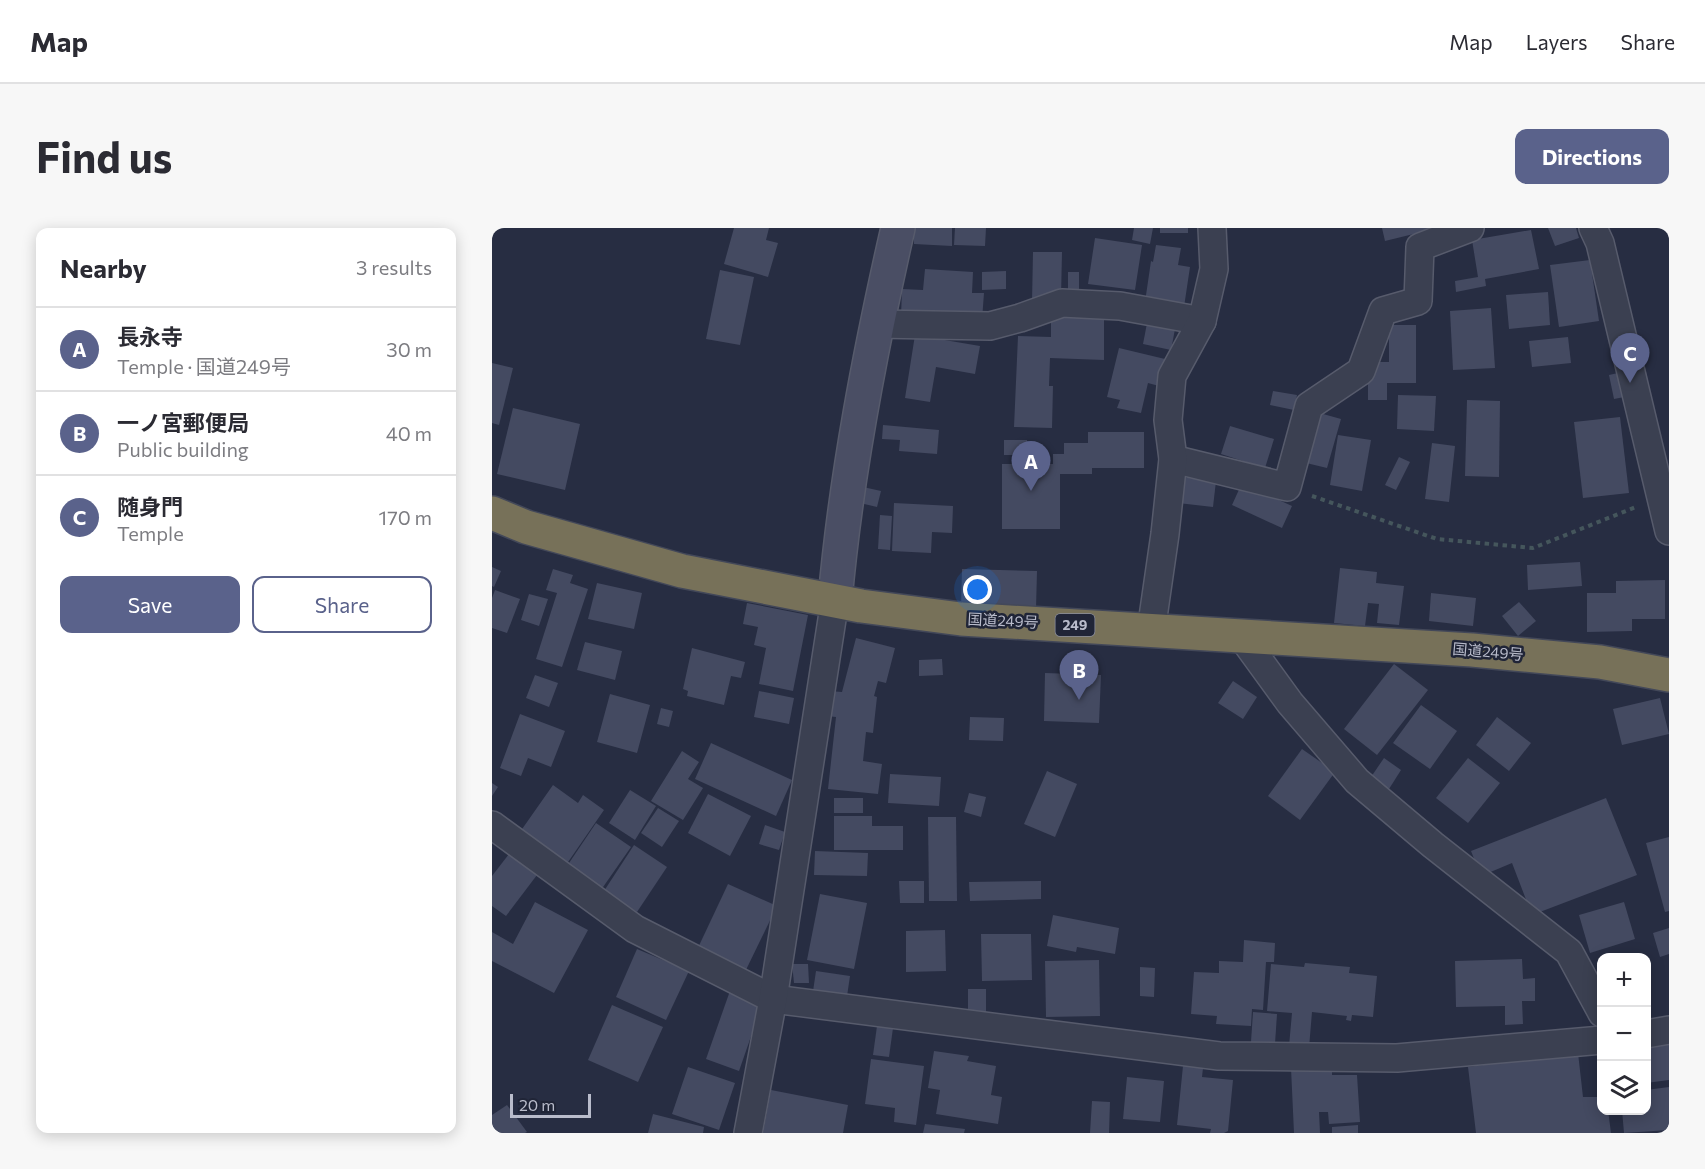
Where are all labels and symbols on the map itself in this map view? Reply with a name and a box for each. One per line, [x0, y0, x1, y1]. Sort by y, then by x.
pin: C [1610, 334, 1650, 383]
pin: A [1012, 442, 1050, 491]
your location [963, 575, 992, 604]
street label: 国道249号 [967, 609, 1039, 631]
road number: 249 [1056, 614, 1094, 636]
street label: 国道249号 [1452, 639, 1524, 663]
pin: B [1060, 650, 1098, 700]
scale bar [510, 1091, 591, 1118]

